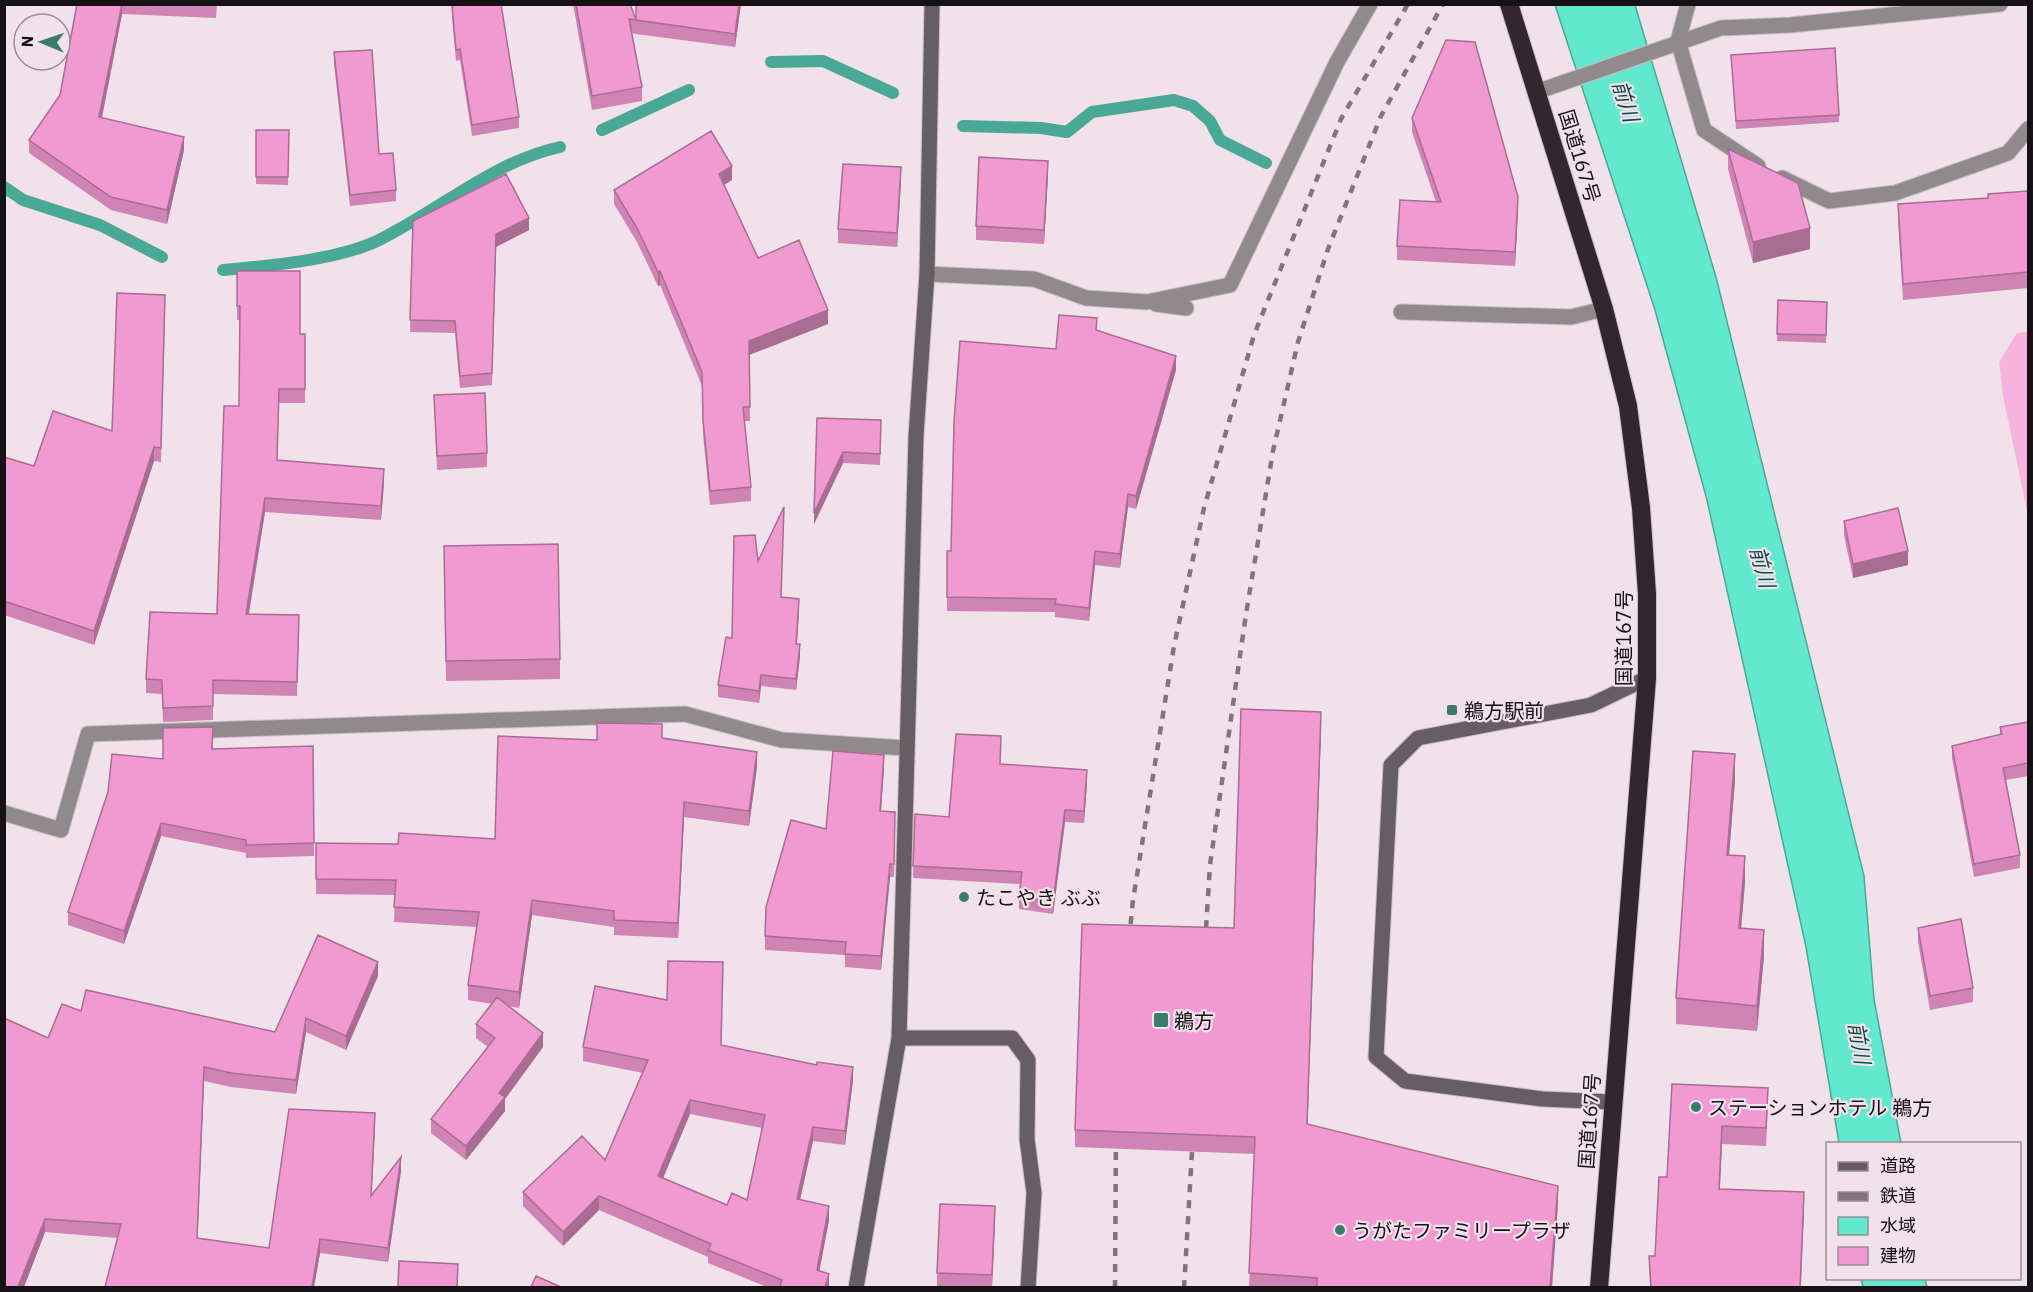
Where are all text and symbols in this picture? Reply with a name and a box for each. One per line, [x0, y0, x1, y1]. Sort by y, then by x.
north arrow [12, 12, 72, 72]
text: N [17, 35, 37, 48]
water label: 前川 [1606, 77, 1646, 127]
street label: 国道167号 [1553, 106, 1607, 206]
water label: 前川 [1744, 543, 1782, 593]
street label: 国道167号 [1610, 590, 1637, 686]
place label: 鵜方駅前 [1464, 697, 1544, 724]
marker: 鵜方駅前 [1445, 703, 1459, 717]
place label: たこやき ぶぶ [976, 884, 1101, 911]
marker: たこやき ぶぶ [957, 890, 971, 904]
place label: 鵜方 [1174, 1007, 1214, 1034]
marker: 鵜方 [1152, 1011, 1170, 1029]
water label: 前川 [1843, 1020, 1878, 1068]
street label: 国道167号 [1572, 1072, 1606, 1170]
place label: ステーションホテル 鵜方 [1708, 1094, 1932, 1121]
marker: ステーションホテル 鵜方 [1689, 1100, 1703, 1114]
legend [1826, 1142, 2021, 1280]
text: 道路 [1880, 1154, 1916, 1177]
text: 鉄道 [1880, 1184, 1916, 1207]
text: 水域 [1880, 1214, 1916, 1237]
place label: うがたファミリープラザ [1352, 1217, 1571, 1244]
marker: うがたファミリープラザ [1333, 1223, 1347, 1237]
text: 建物 [1880, 1244, 1916, 1267]

